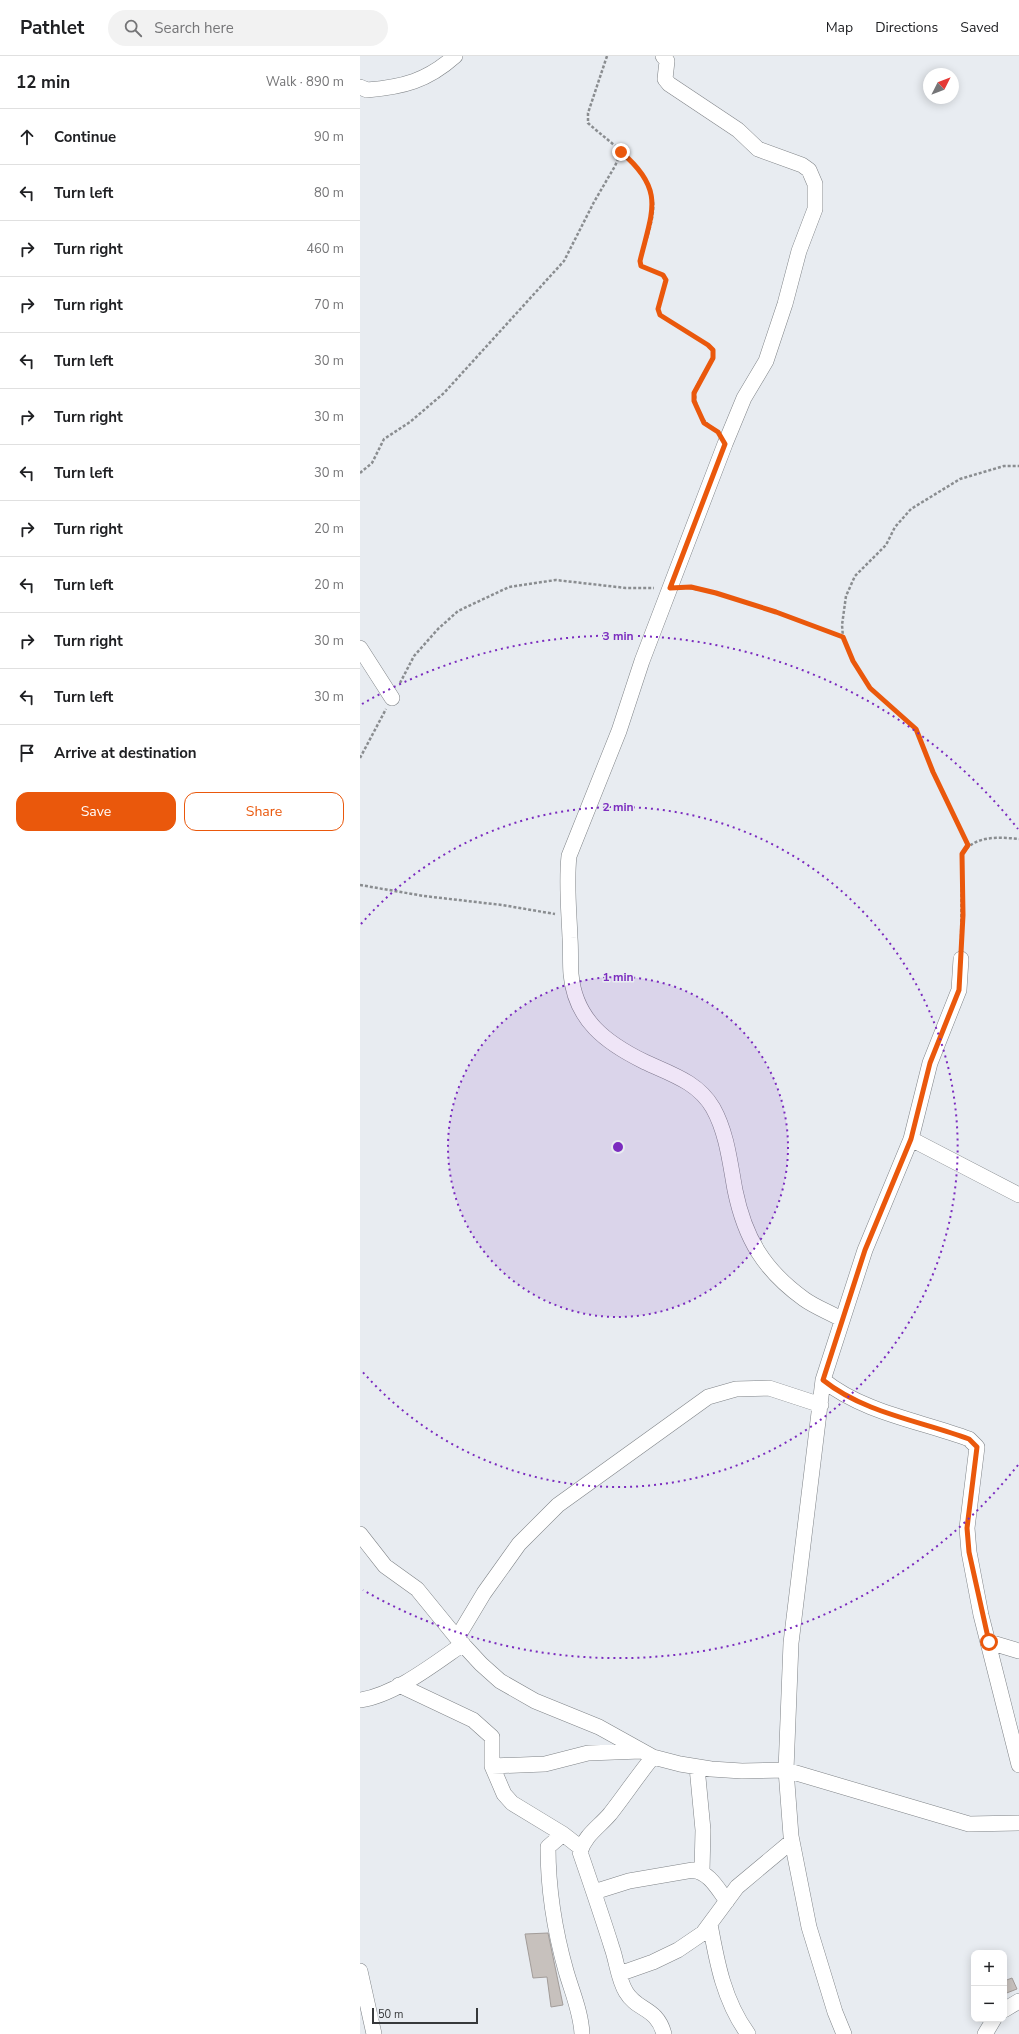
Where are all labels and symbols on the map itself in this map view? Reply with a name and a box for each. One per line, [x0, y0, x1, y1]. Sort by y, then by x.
north arrow [923, 68, 959, 104]
route end [612, 143, 630, 161]
text: 3 min [602, 628, 634, 644]
text: 2 min [602, 799, 634, 815]
text: 1 min [602, 969, 634, 985]
centre of rings [611, 1140, 625, 1154]
route start [980, 1633, 998, 1651]
scale bar [372, 2006, 478, 2025]

